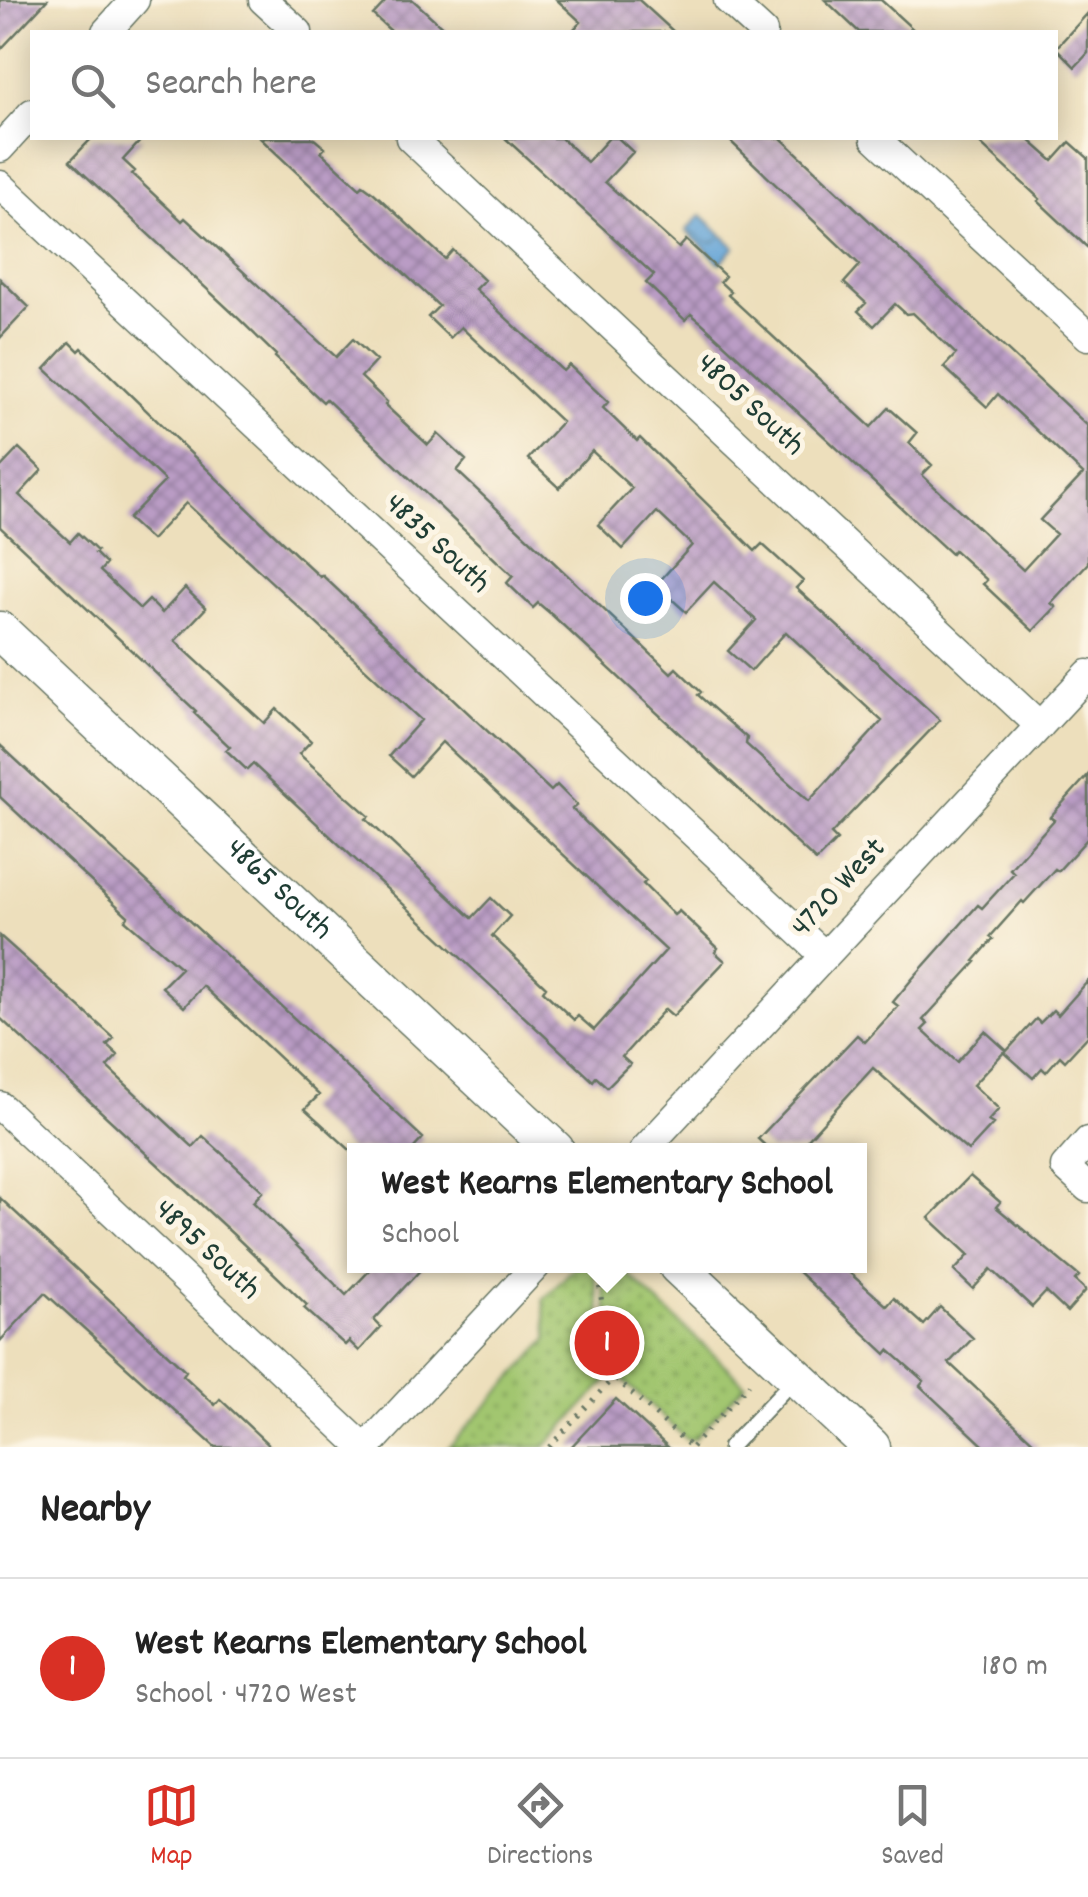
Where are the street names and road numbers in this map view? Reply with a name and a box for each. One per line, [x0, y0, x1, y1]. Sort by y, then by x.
street label: 4805 South [684, 343, 814, 469]
street label: 4835 South [372, 483, 500, 607]
street label: 4865 South [213, 828, 342, 953]
street label: 4720 West [782, 829, 899, 949]
street label: 4895 South [142, 1189, 270, 1313]

